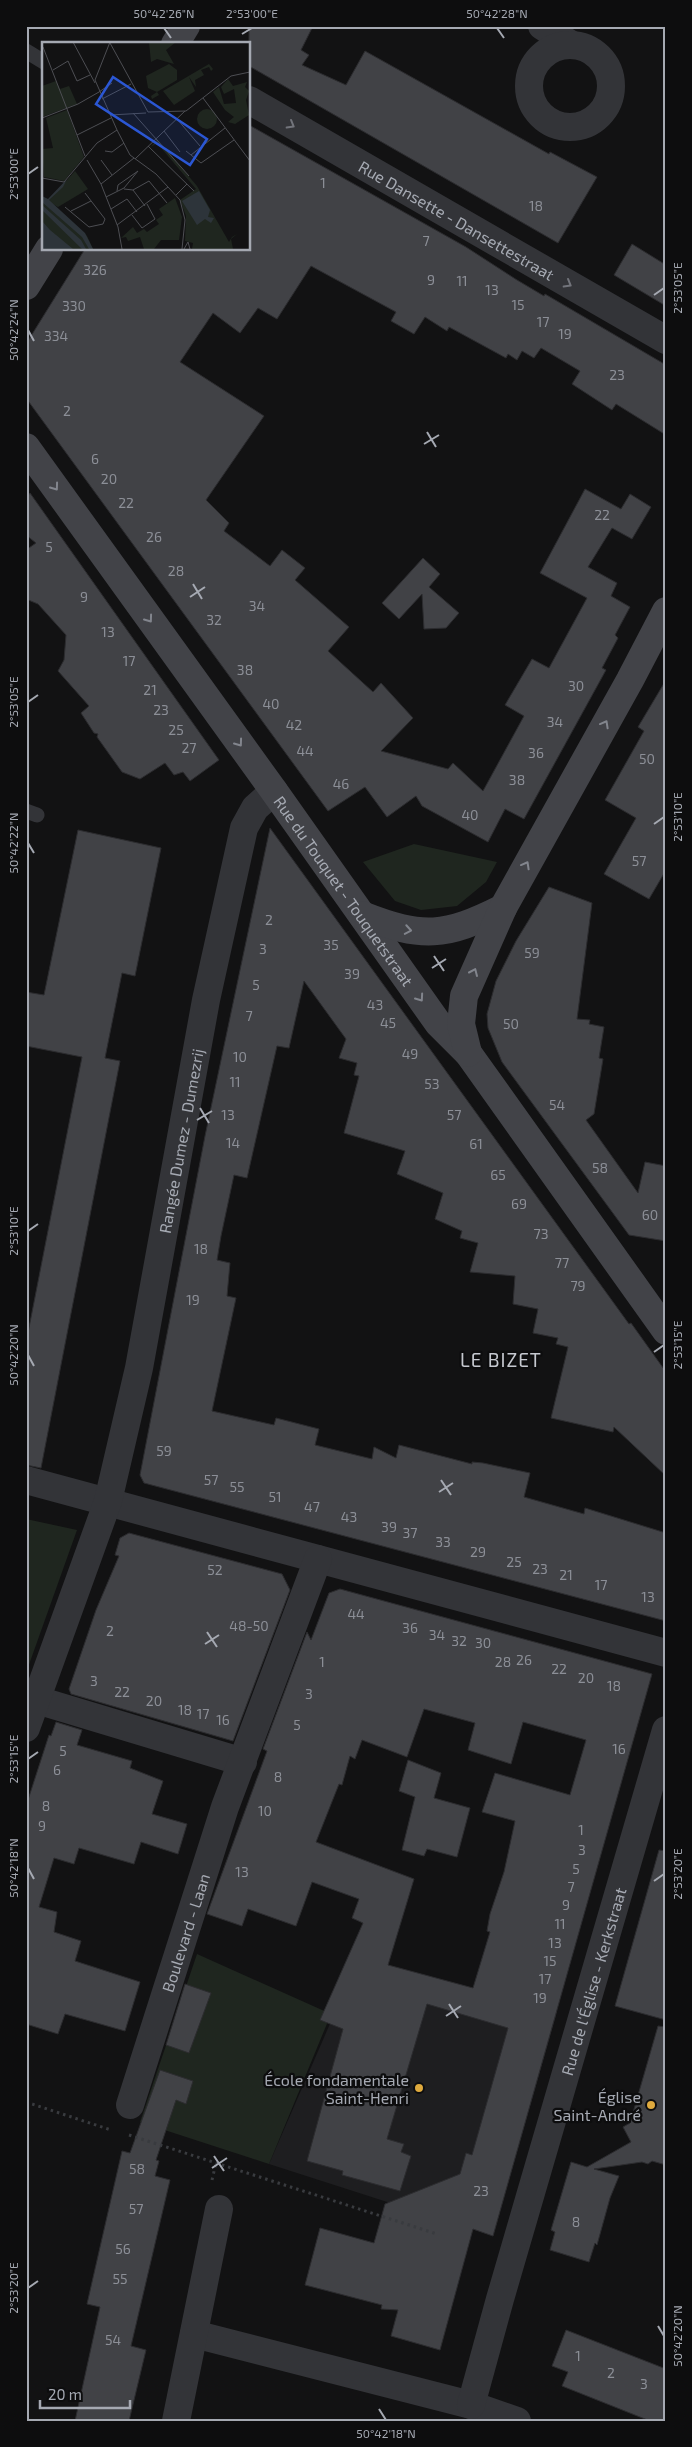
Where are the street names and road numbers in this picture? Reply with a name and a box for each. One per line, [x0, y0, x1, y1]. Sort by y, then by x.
street label: Rue Dansette - Dansettestraat [356, 156, 558, 283]
street label: Rue du Touquet - Touquetstraat [271, 792, 418, 989]
street label: Rangée Dumez - Dumezrij [154, 1047, 208, 1235]
street label: Boulevard - Laan [157, 1871, 213, 1994]
street label: Rue de l'Église - Kerkstraat [556, 1885, 629, 2077]

